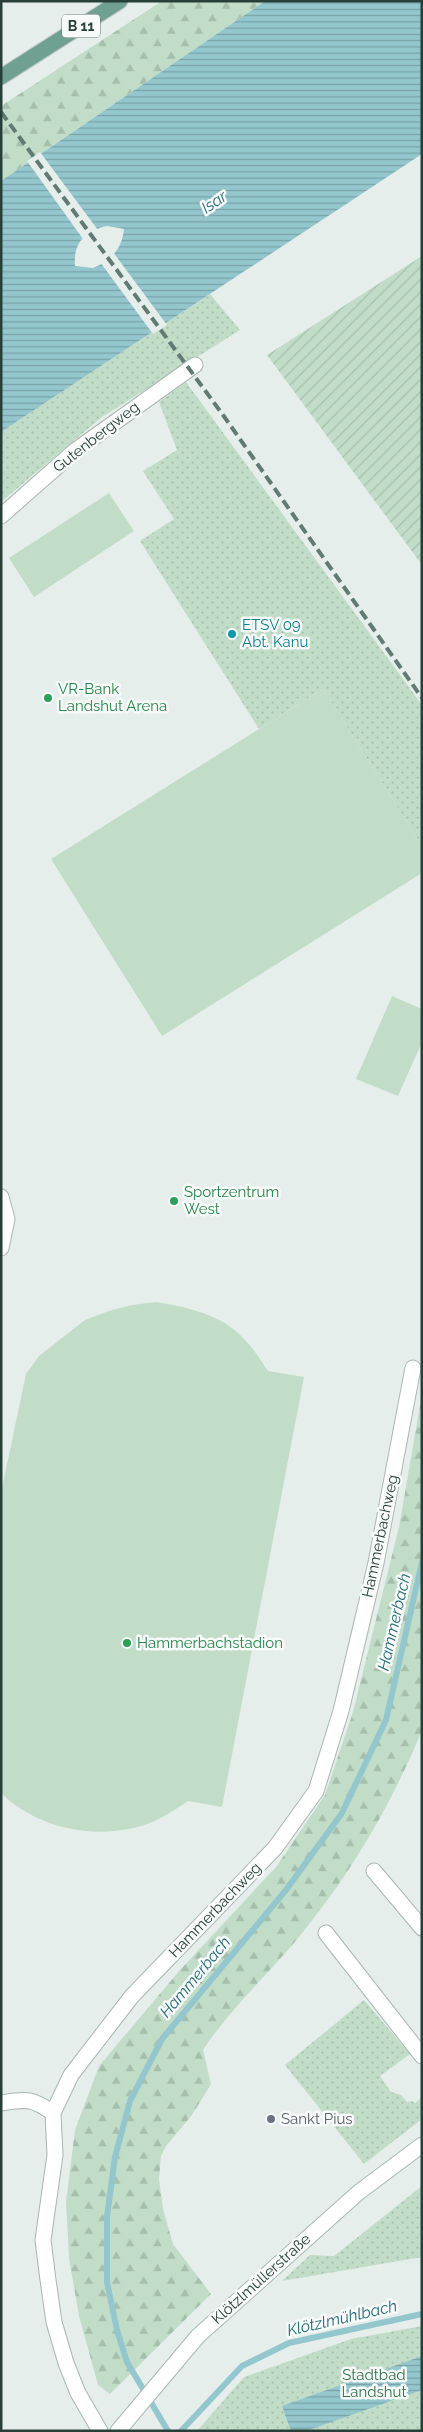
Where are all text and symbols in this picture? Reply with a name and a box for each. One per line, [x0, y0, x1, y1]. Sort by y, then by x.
road number: B 11 [62, 15, 100, 38]
water label: Isar [198, 186, 231, 217]
street label: Gutenbergweg [49, 398, 143, 476]
place label: ETSV 09 Abt. Kanu [242, 616, 309, 651]
marker: ETSV 09 Abt. Kanu [226, 628, 238, 640]
place label: VR-Bank Landshut Arena [58, 680, 167, 715]
marker: VR-Bank Landshut Arena [42, 692, 54, 704]
place label: Sportzentrum West [184, 1183, 279, 1218]
marker: Sportzentrum West [168, 1195, 180, 1207]
street label: Hammerbachweg [358, 1473, 402, 1599]
water label: Hammerbach [374, 1571, 414, 1673]
place label: Hammerbachstadion [137, 1634, 283, 1652]
marker: Hammerbachstadion [121, 1637, 133, 1649]
street label: Hammerbachweg [165, 1859, 265, 1961]
water label: Hammerbach [156, 1933, 234, 2021]
place label: Sankt Pius [281, 2110, 353, 2128]
marker: Sankt Pius [265, 2113, 277, 2125]
street label: Klötzlmüllerstraße [208, 2230, 314, 2328]
water label: Klötzlmühlbach [285, 2296, 399, 2340]
park label: Stadtbad Landshut [342, 2366, 406, 2401]

